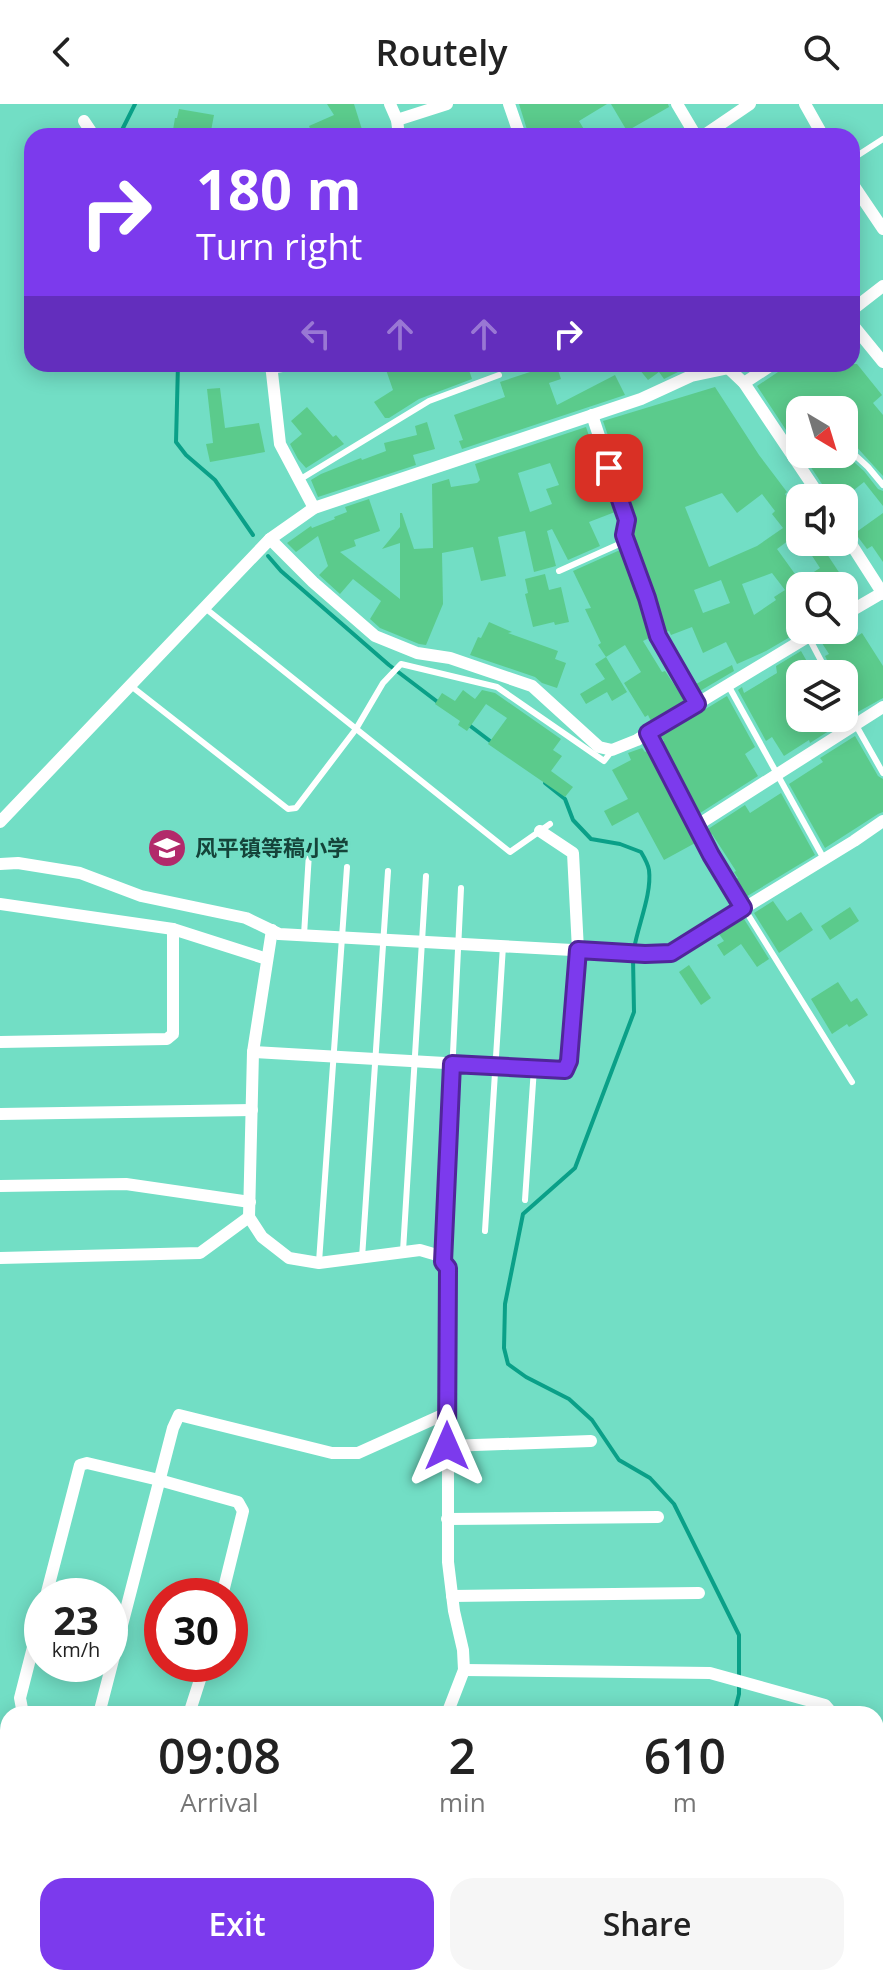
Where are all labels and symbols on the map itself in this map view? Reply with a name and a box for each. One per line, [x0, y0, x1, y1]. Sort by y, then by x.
north arrow [786, 396, 858, 468]
pin [575, 434, 643, 502]
school or university icon: 风平镇等稿小学 [146, 827, 188, 869]
place label: 风平镇等稿小学 [195, 832, 349, 862]
position arrow [405, 1404, 489, 1488]
speed limit sign: 30 [144, 1578, 248, 1682]

